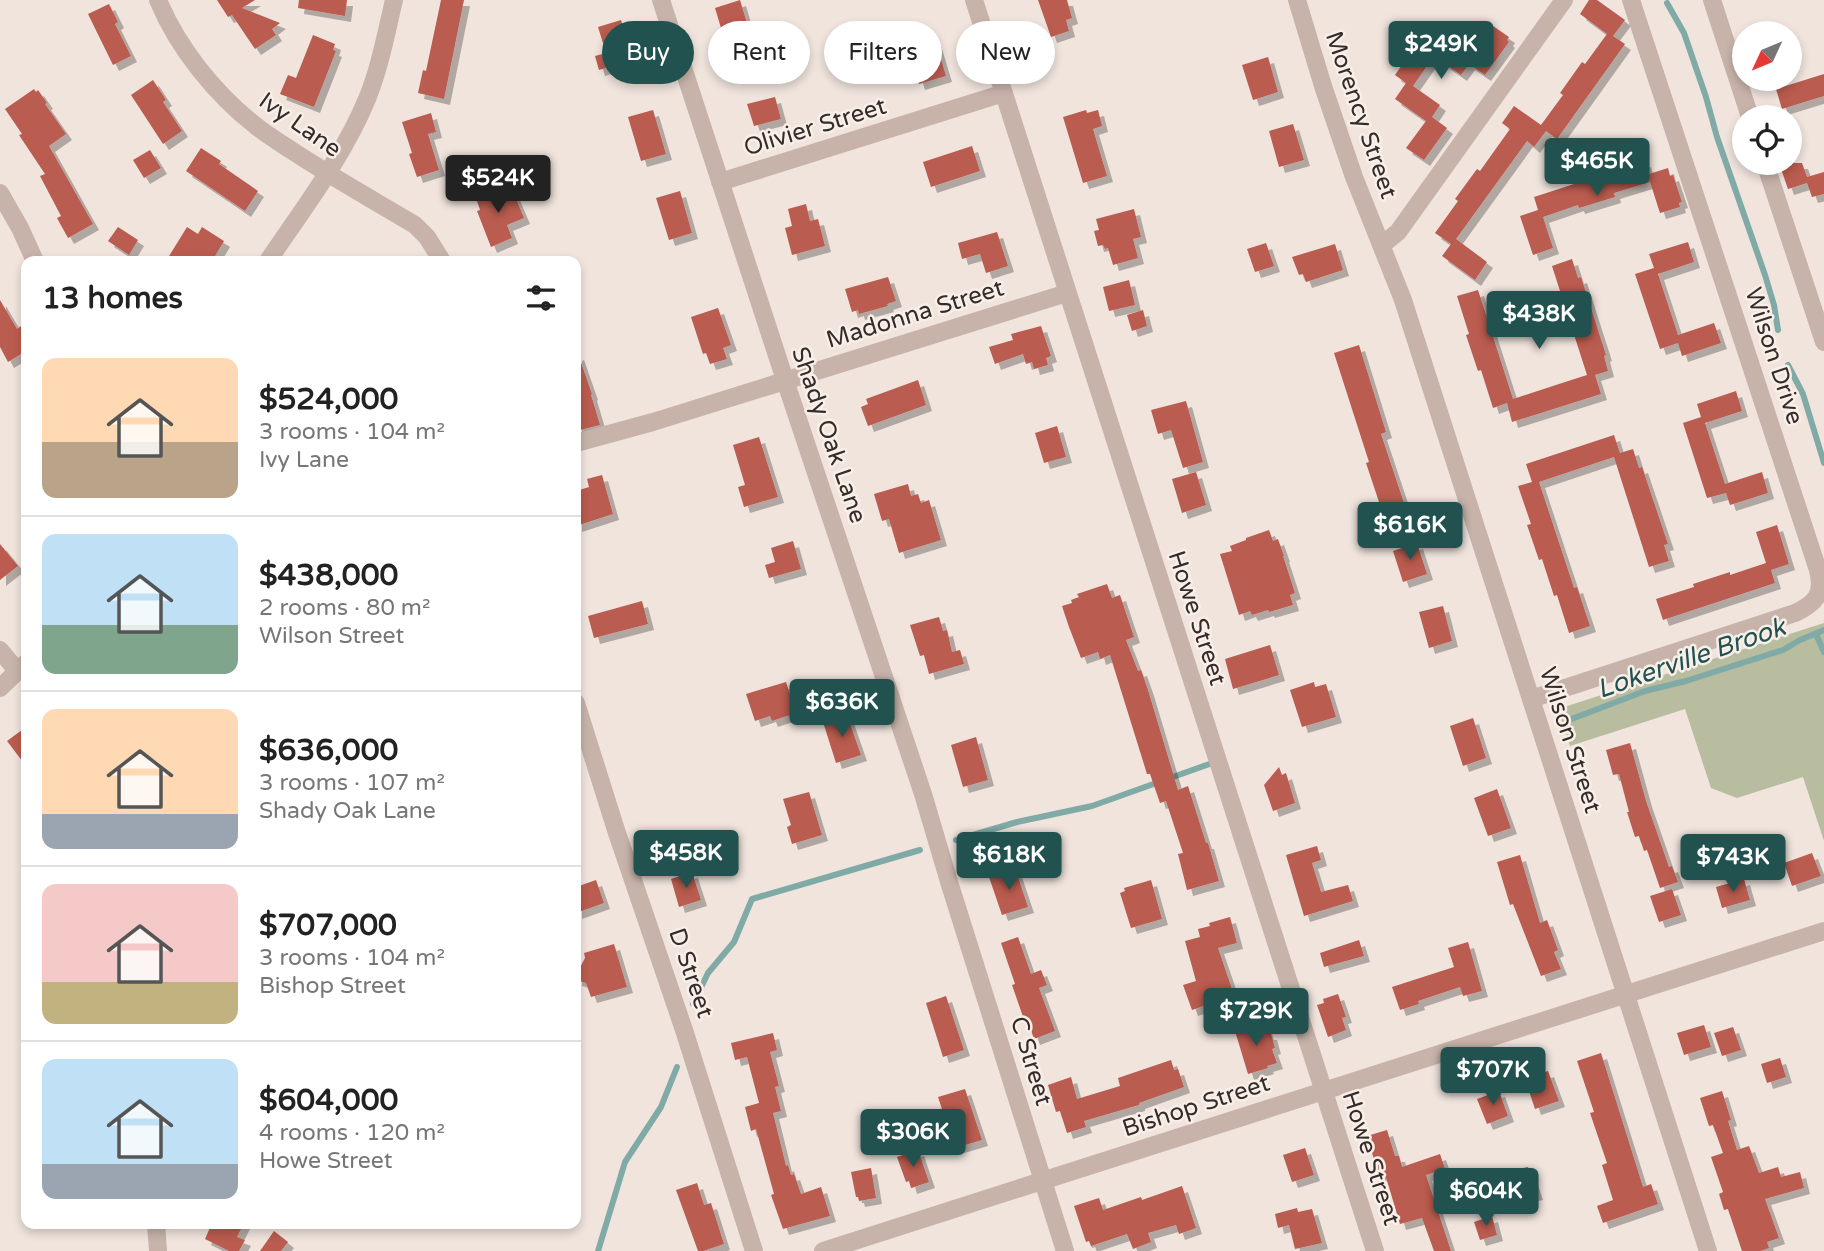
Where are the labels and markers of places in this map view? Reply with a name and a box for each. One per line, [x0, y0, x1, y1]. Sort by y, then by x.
pin: $249K [1392, 22, 1490, 81]
pin: $465K [1548, 138, 1646, 198]
pin: $524K [449, 156, 547, 215]
pin: $438K [1490, 292, 1588, 351]
pin: $616K [1361, 503, 1459, 562]
pin: $636K [793, 680, 891, 739]
pin: $458K [637, 830, 735, 890]
pin: $618K [960, 832, 1058, 892]
pin: $743K [1684, 834, 1782, 894]
pin: $729K [1207, 988, 1305, 1048]
pin: $707K [1444, 1048, 1542, 1107]
pin: $306K [864, 1110, 962, 1169]
pin: $604K [1437, 1168, 1535, 1228]

